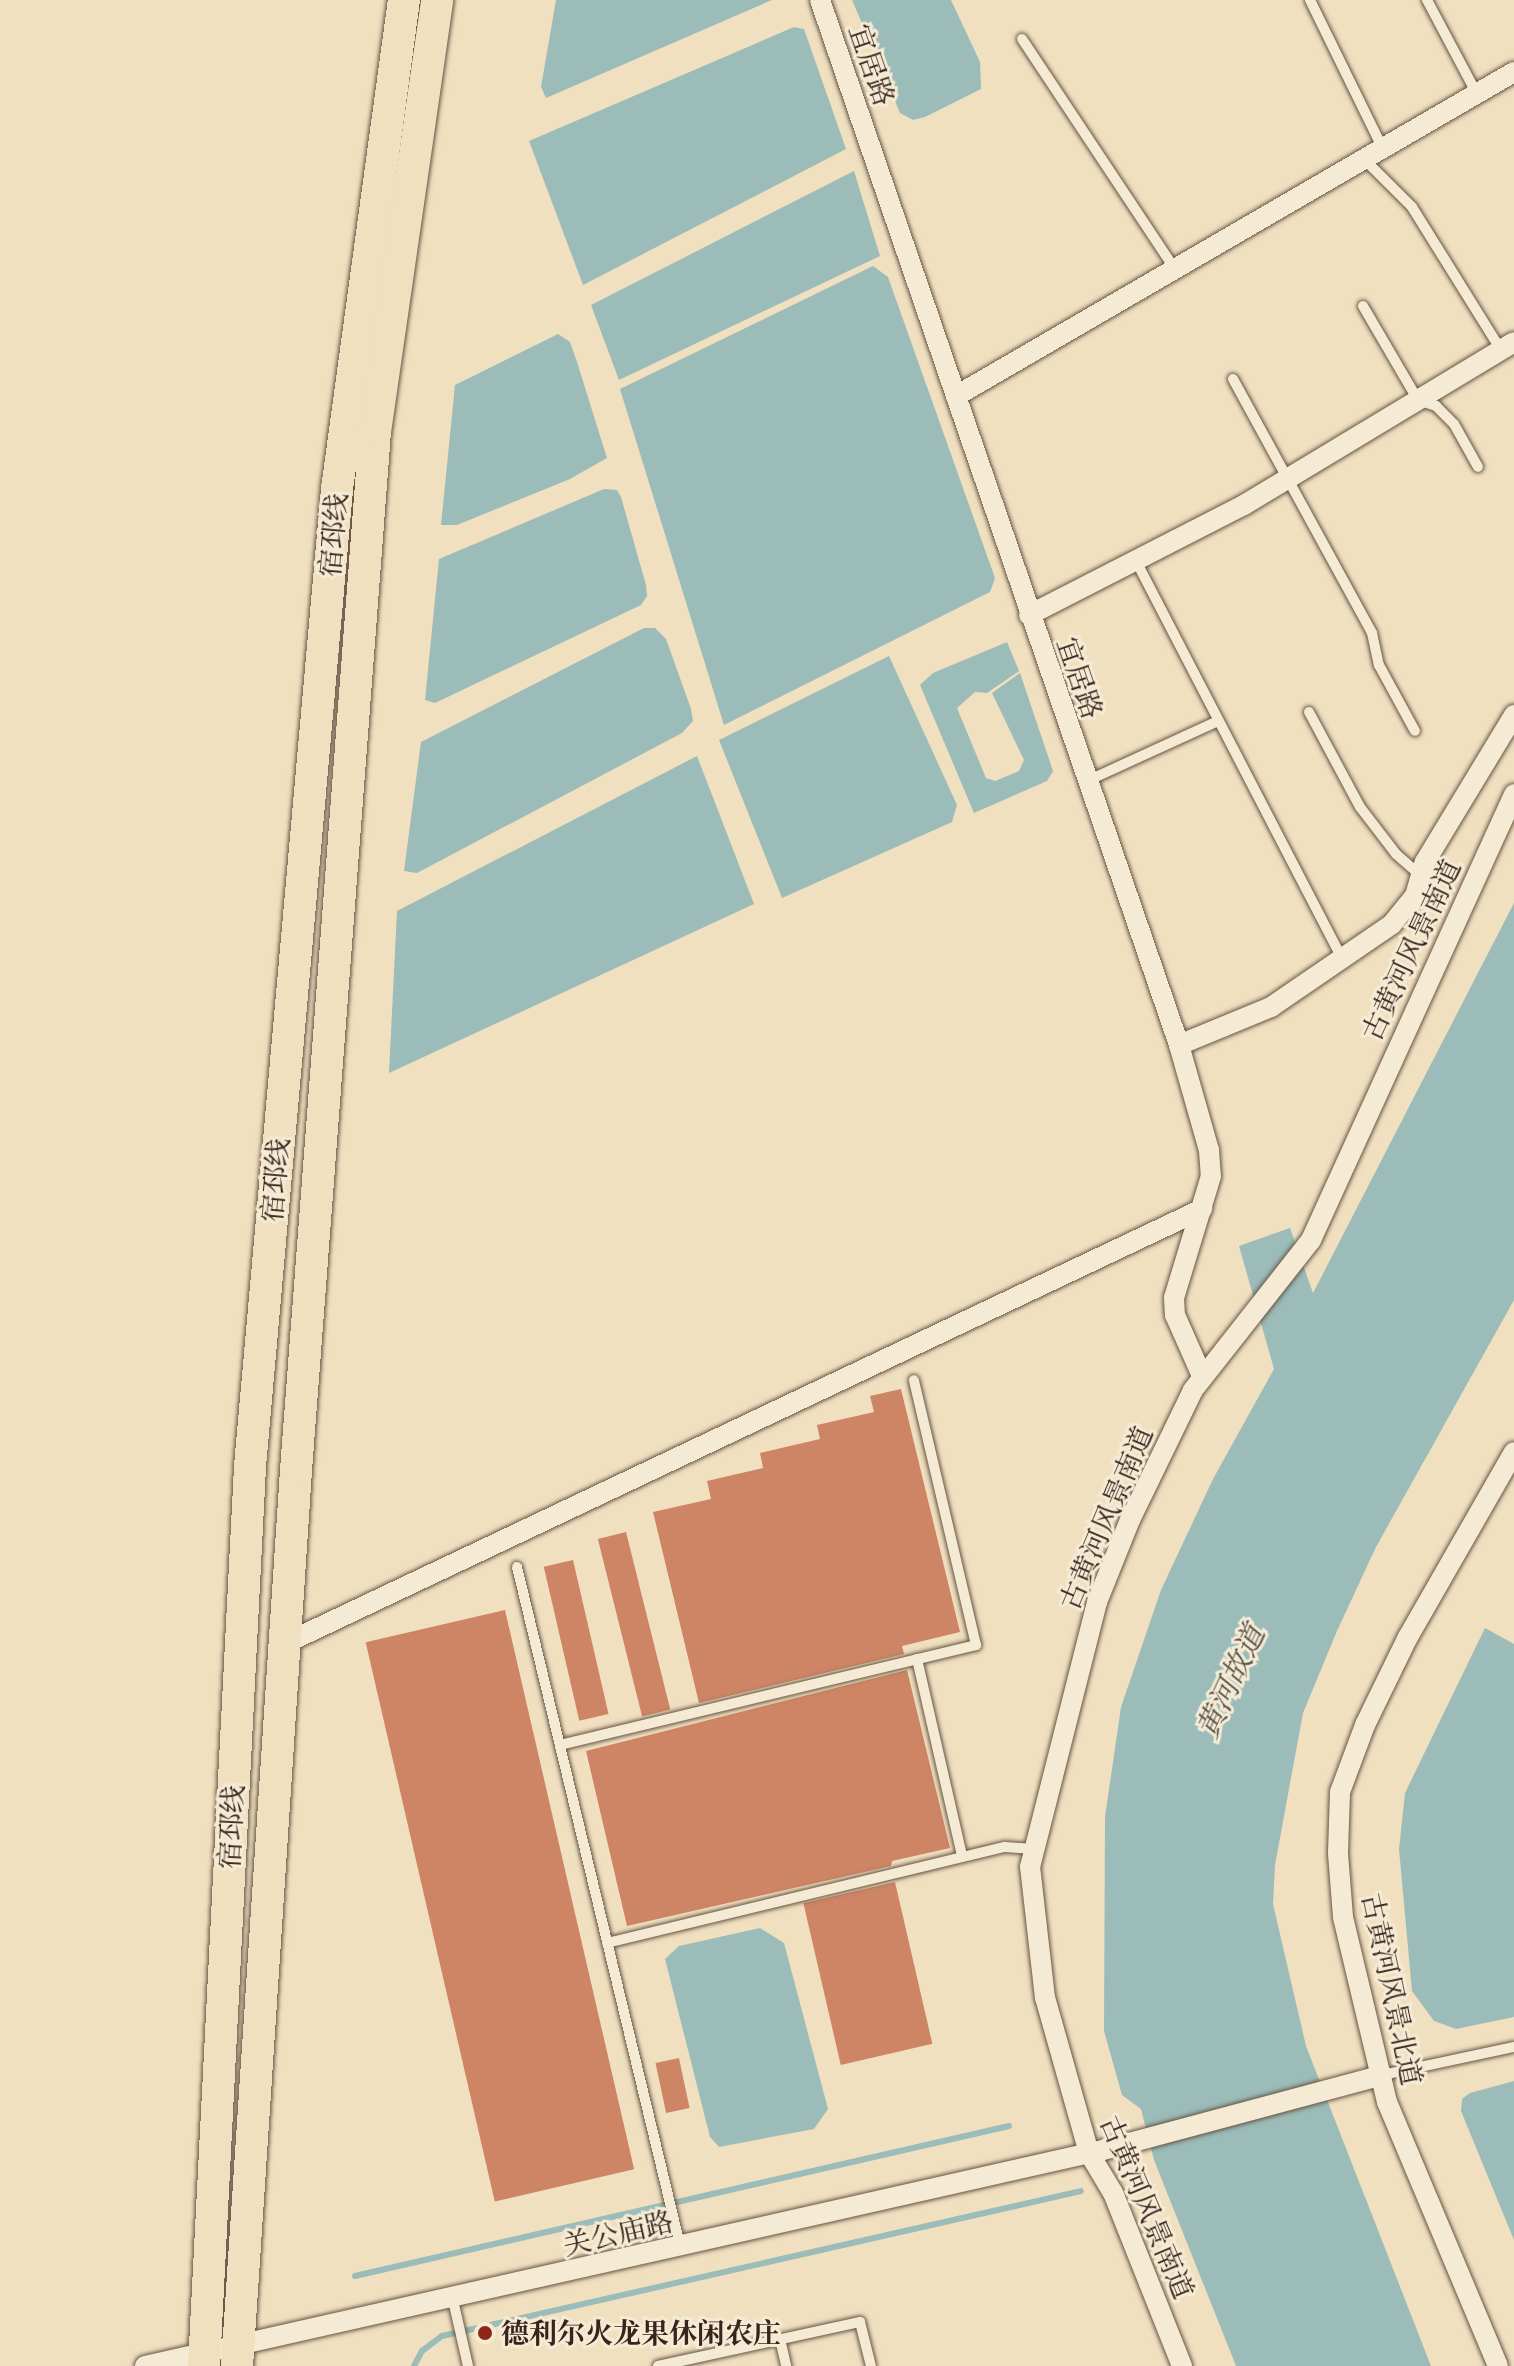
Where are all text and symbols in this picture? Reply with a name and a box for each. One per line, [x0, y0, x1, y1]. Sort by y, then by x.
street label: 宜居路 [842, 20, 902, 110]
street label: 宿邳线 [313, 492, 353, 578]
street label: 宜居路 [1050, 633, 1110, 723]
street label: 古黄河风景南道 [1354, 854, 1468, 1046]
street label: 宿邳线 [255, 1137, 295, 1223]
street label: 古黄河风景南道 [1052, 1421, 1160, 1615]
water label: 黄河故道 [1189, 1620, 1273, 1744]
street label: 宿邳线 [212, 1784, 250, 1870]
street label: 古黄河风景北道 [1355, 1890, 1429, 2088]
street label: 古黄河风景南道 [1093, 2110, 1201, 2304]
street label: 关公庙路 [560, 2204, 676, 2262]
place label: 德利尔火龙果休闲农庄 [501, 2316, 781, 2350]
marker: 德利尔火龙果休闲农庄 [476, 2324, 494, 2342]

